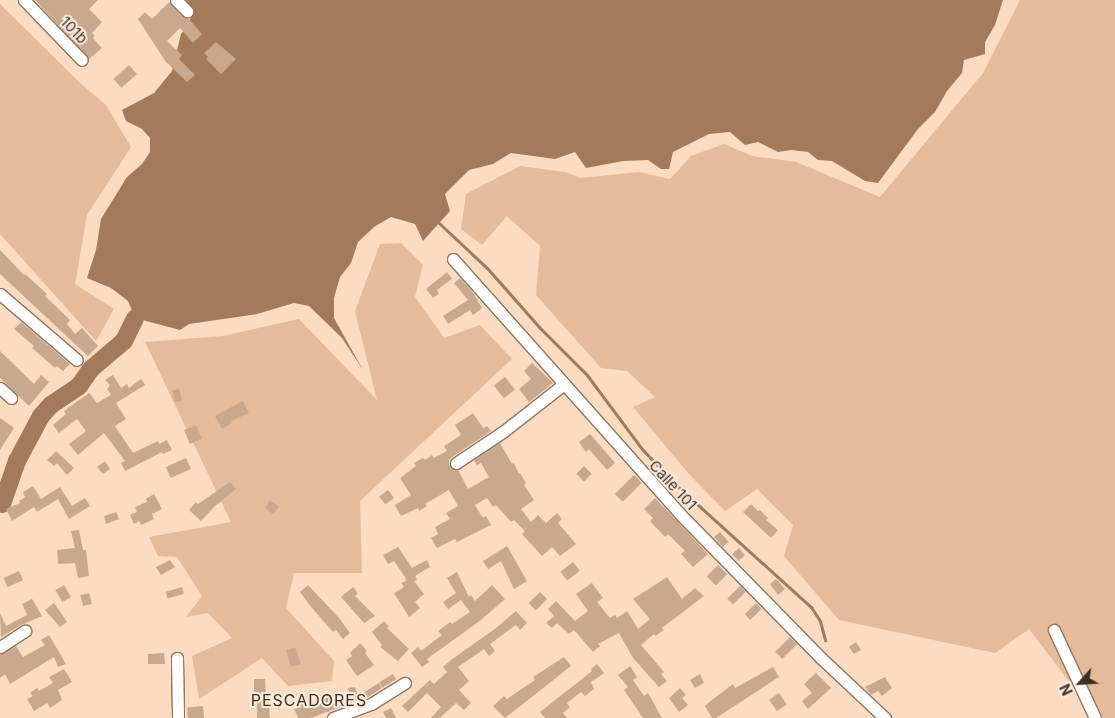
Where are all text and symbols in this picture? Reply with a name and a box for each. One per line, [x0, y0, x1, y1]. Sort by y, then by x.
street label: 101b [57, 13, 91, 47]
street label: Calle 101 [646, 456, 700, 514]
north arrow [1055, 658, 1105, 708]
text: N [1056, 681, 1076, 698]
district label: PESCADORES [250, 690, 368, 710]

